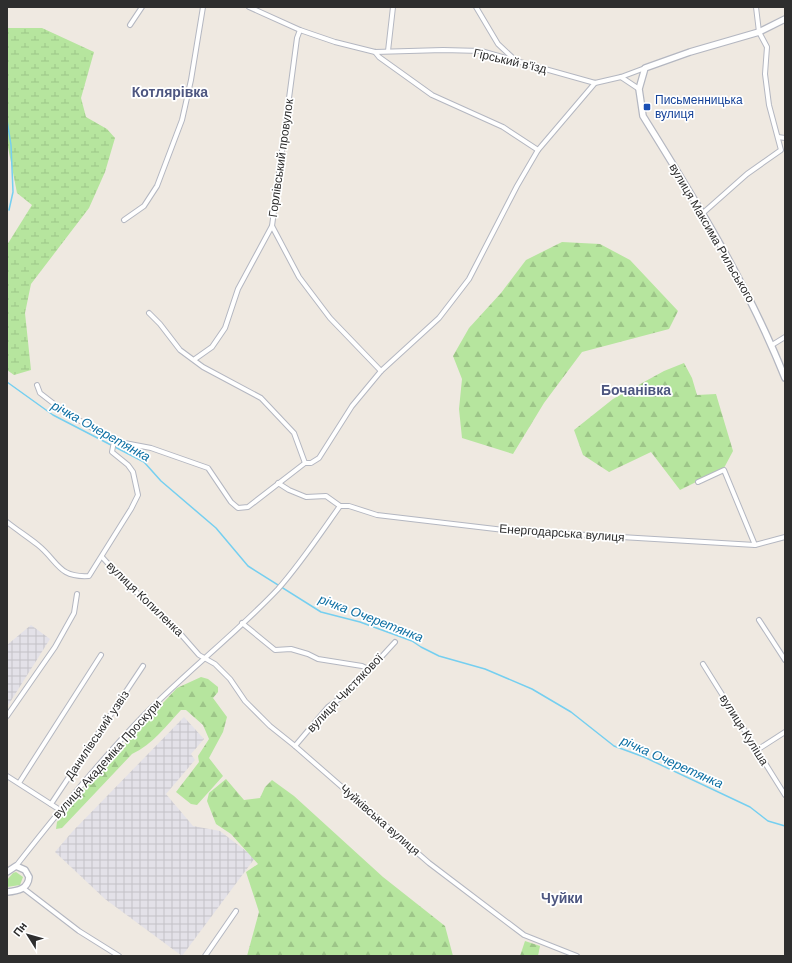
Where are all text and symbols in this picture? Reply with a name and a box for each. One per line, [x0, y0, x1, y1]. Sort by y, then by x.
street label: Гірський в’їзд [472, 46, 548, 76]
district label: Котлярівка [132, 84, 208, 100]
place label: Письменницька вулиця [655, 93, 743, 121]
street label: Горлівський провулок [266, 97, 296, 218]
marker: Письменницька вулиця [642, 102, 652, 112]
street label: вулиця Максима Рильського [666, 161, 758, 305]
district label: Бочанівка [601, 382, 671, 398]
water label: річка Очеретянка [48, 397, 153, 464]
street label: Енергодарська вулиця [499, 522, 625, 544]
street label: вулиця Копиленка [104, 559, 187, 640]
water label: річка Очеретянка [316, 591, 425, 645]
street label: вулиця Чистякової [304, 651, 386, 735]
street label: Данилівський узвіз [62, 687, 132, 782]
street label: вулиця Куліша [717, 692, 772, 768]
street label: вулиця Академіка Проскури [50, 697, 164, 821]
water label: річка Очеретянка [618, 732, 725, 791]
street label: Чуйківська вулиця [337, 781, 423, 859]
district label: Чуйки [541, 890, 583, 906]
north arrow [8, 915, 48, 955]
text: Пн [11, 920, 29, 938]

